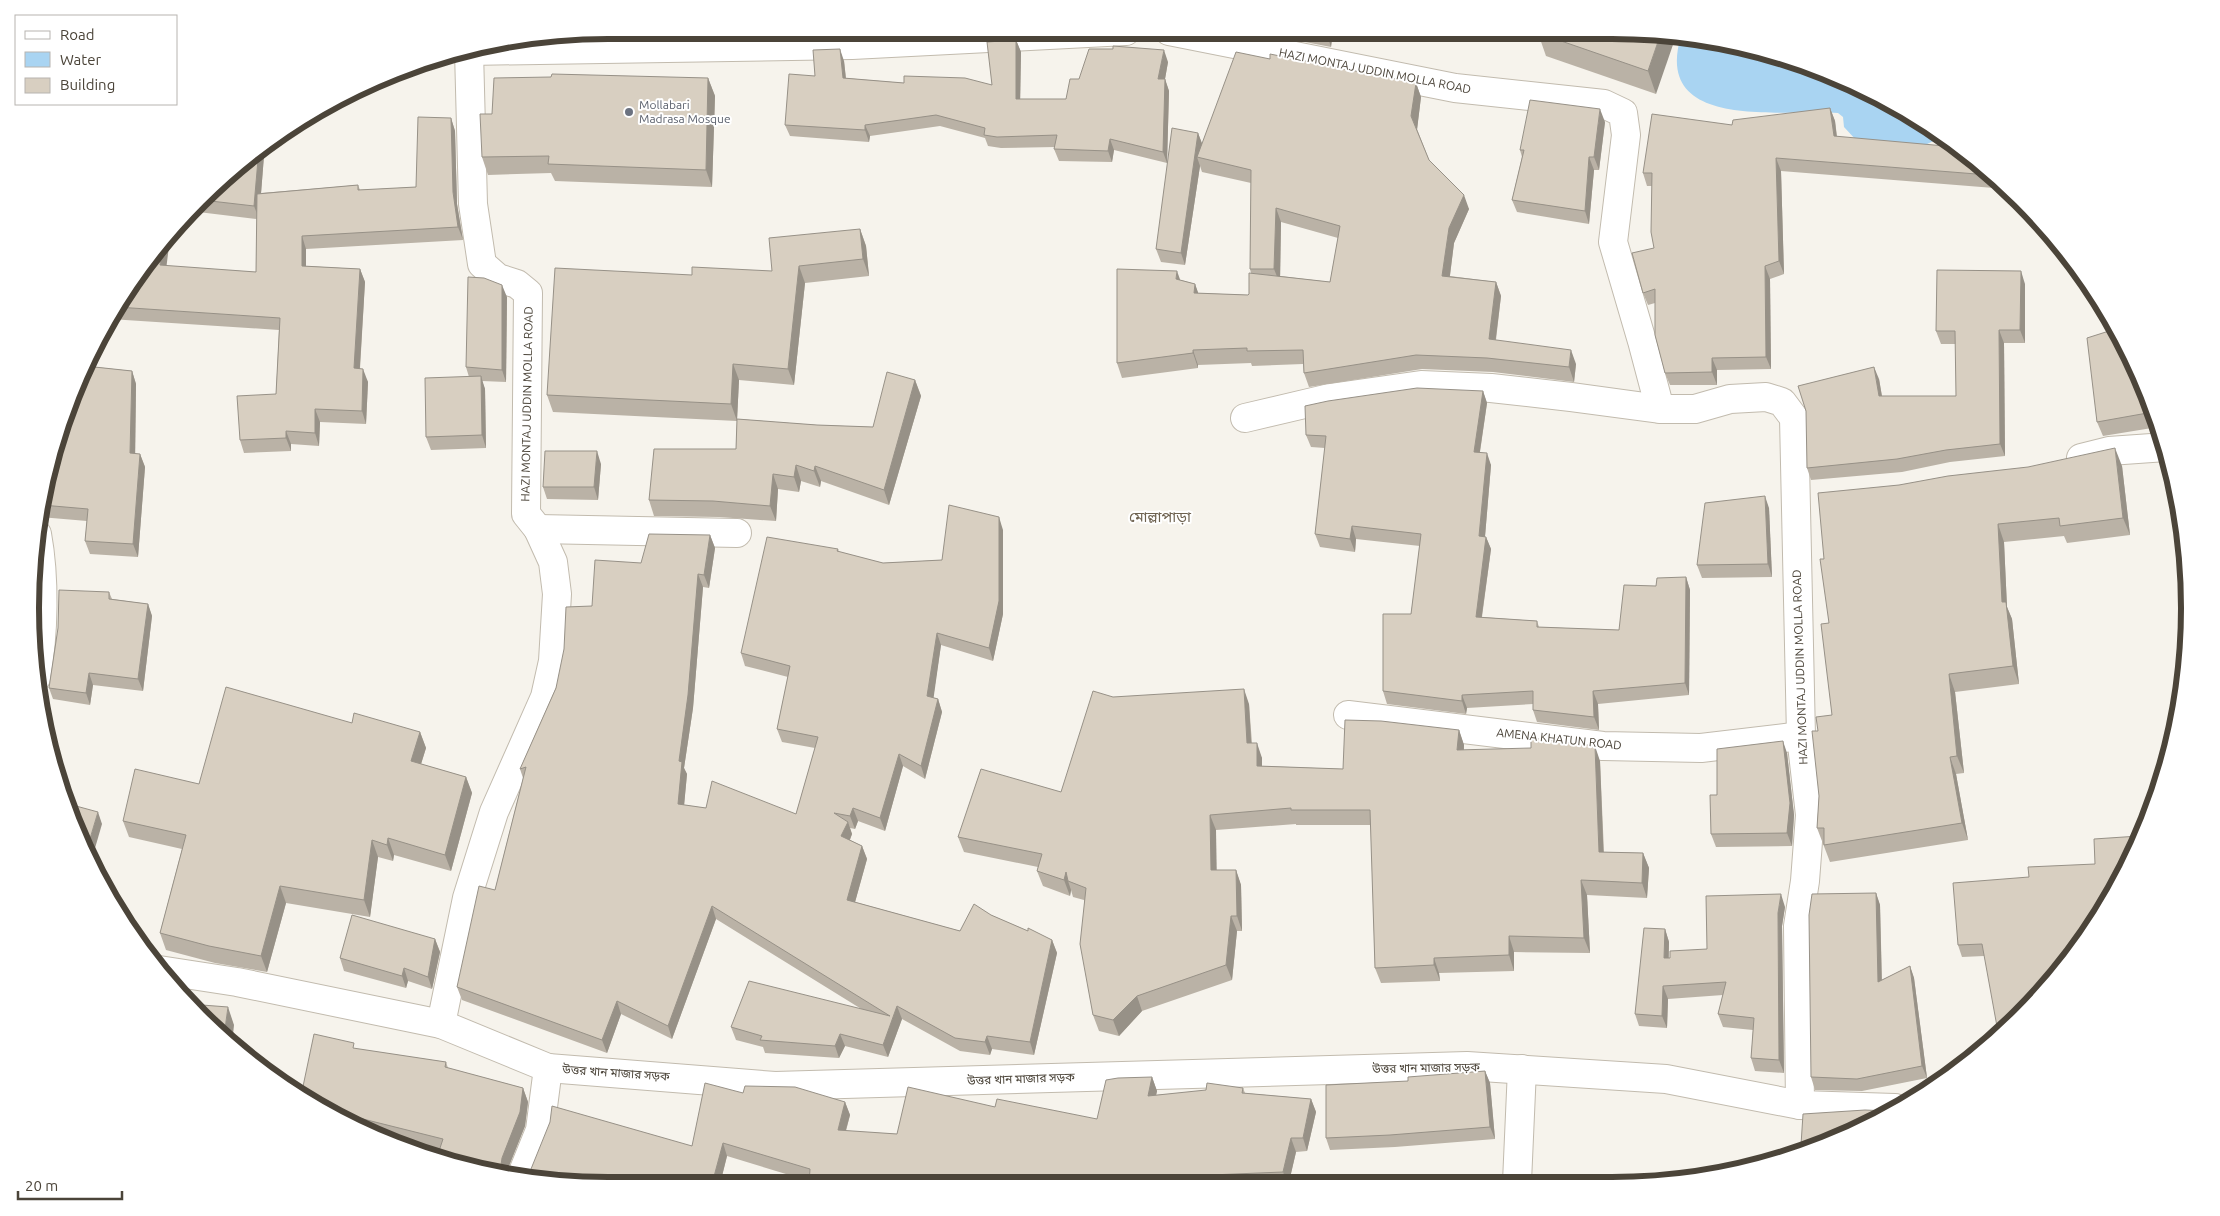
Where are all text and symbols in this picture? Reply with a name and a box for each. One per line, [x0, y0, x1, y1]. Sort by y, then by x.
legend [15, 15, 178, 105]
text: Road [60, 26, 95, 43]
street label: HAZI MONTAJ UDDIN MOLLA ROAD [1278, 45, 1472, 96]
text: Water [60, 51, 101, 68]
text: Building [60, 76, 115, 93]
place label: Mollabari Madrasa Mosque [639, 98, 731, 125]
marker: Mollabari Madrasa Mosque [623, 106, 635, 118]
street label: HAZI MONTAJ UDDIN MOLLA ROAD [518, 306, 535, 502]
district label: মোল্লাপাড়া [1129, 508, 1192, 525]
street label: HAZI MONTAJ UDDIN MOLLA ROAD [1790, 569, 1809, 765]
street label: AMENA KHATUN ROAD [1496, 725, 1622, 752]
street label: উত্তর খান মাজার সড়ক [1371, 1059, 1480, 1076]
street label: উত্তর খান মাজার সড়ক [561, 1061, 671, 1084]
street label: উত্তর খান মাজার সড়ক [966, 1069, 1075, 1088]
scale bar [18, 1168, 121, 1200]
text: 20 m [25, 1177, 58, 1194]

